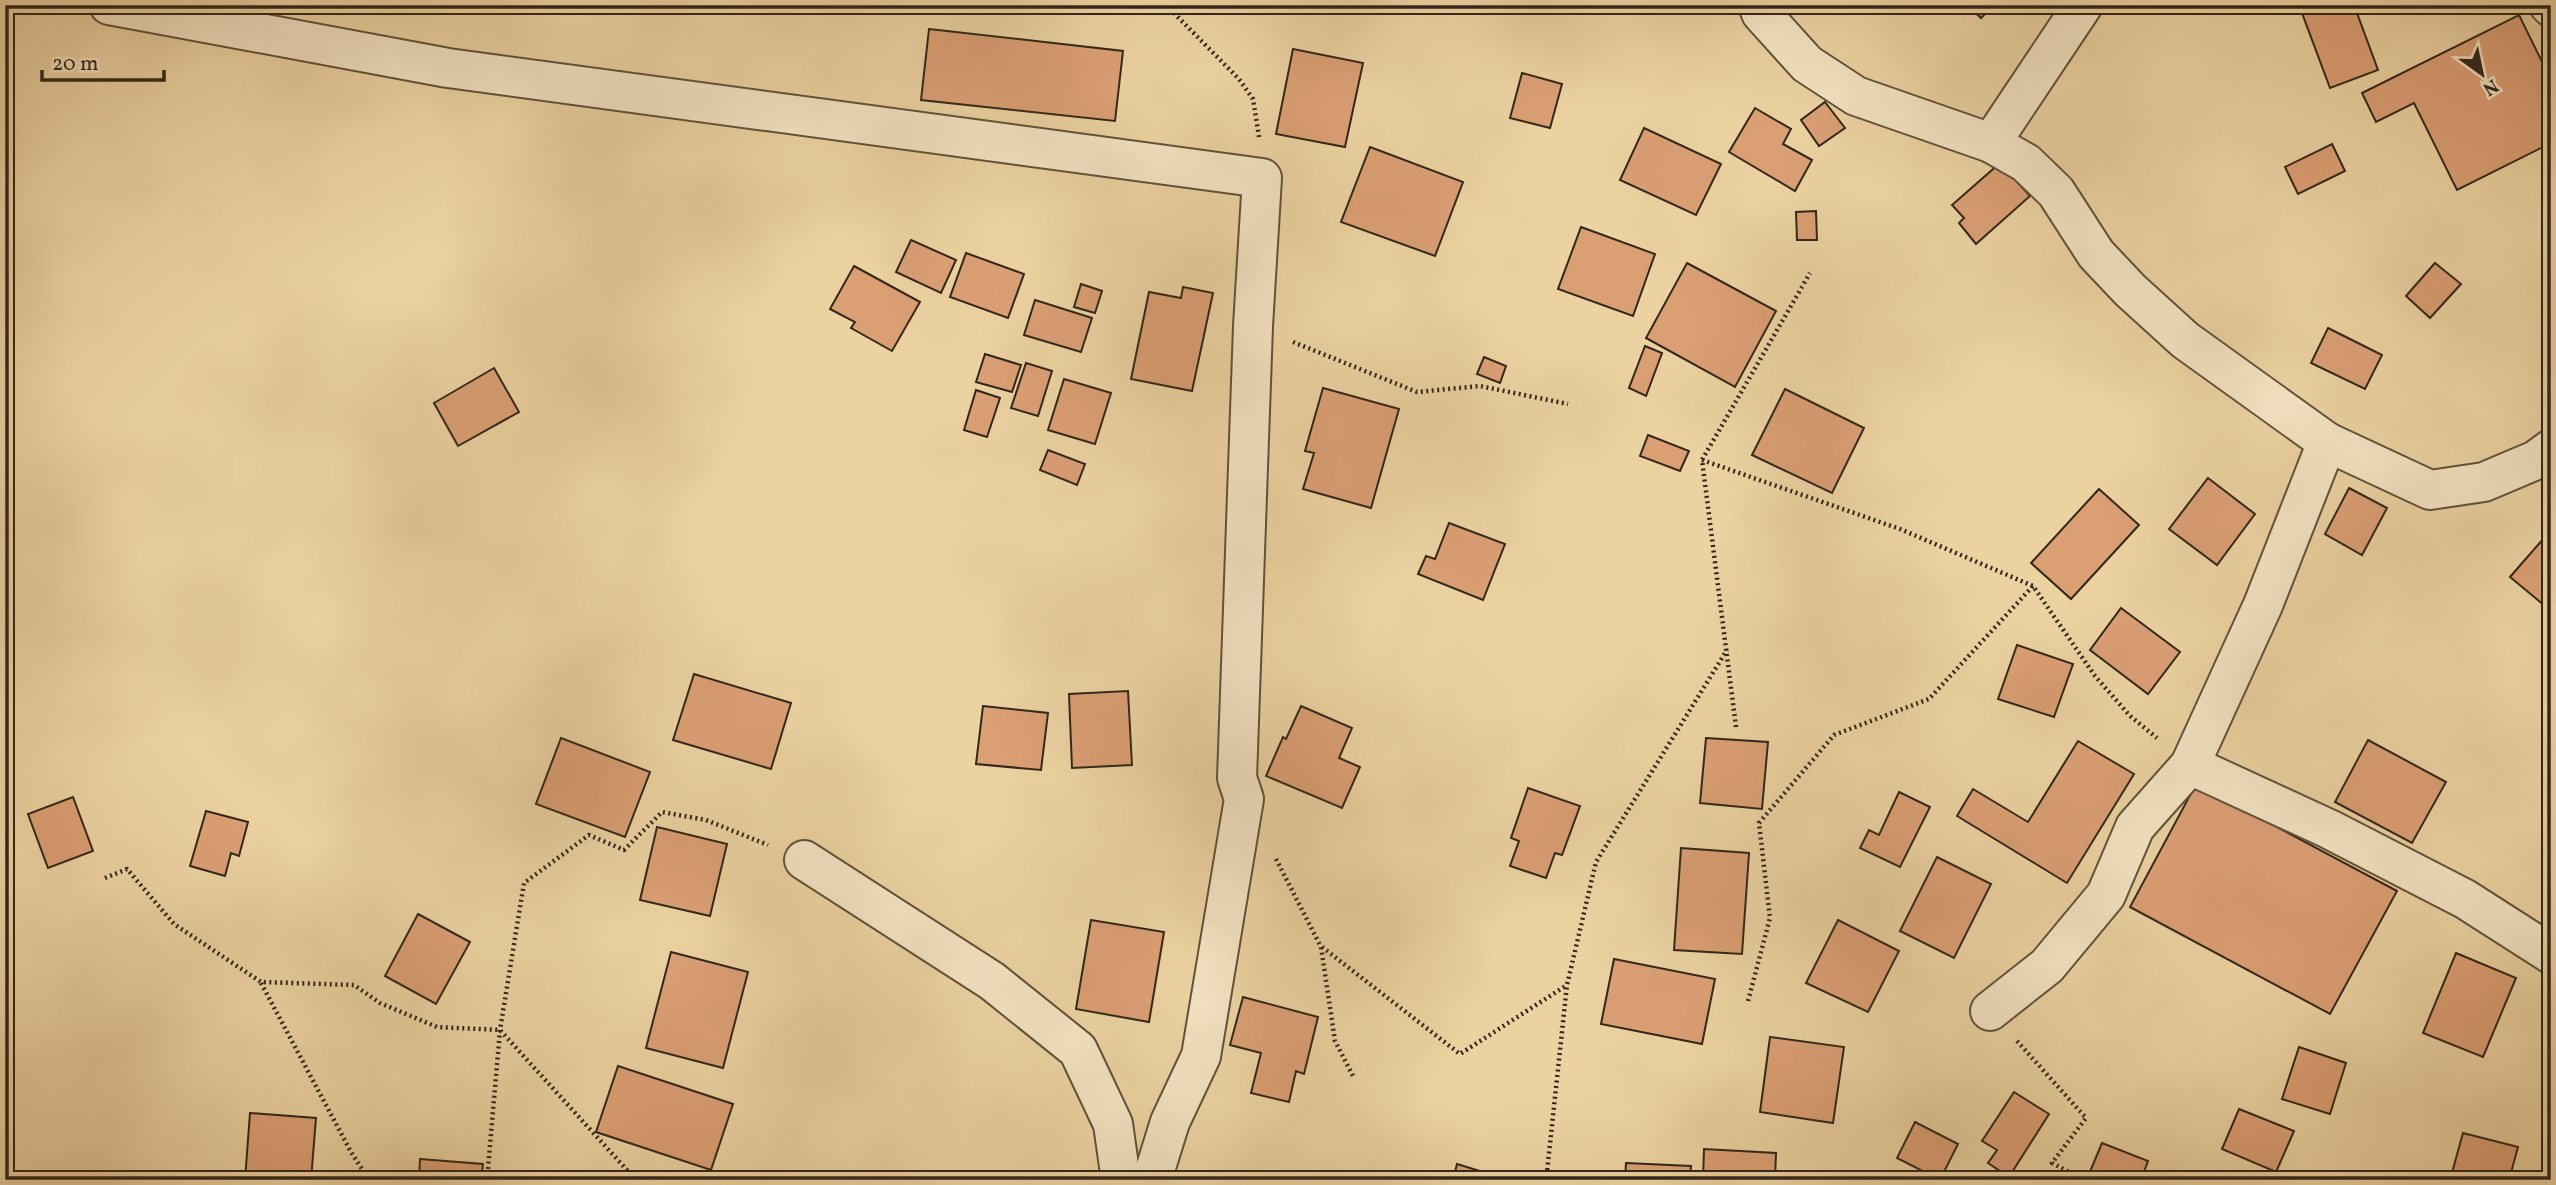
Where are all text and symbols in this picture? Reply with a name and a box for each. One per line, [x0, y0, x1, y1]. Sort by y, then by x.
scale bar [42, 38, 164, 82]
north arrow [2448, 38, 2518, 108]
text: 20 m [52, 50, 98, 79]
text: N [2477, 72, 2503, 101]

